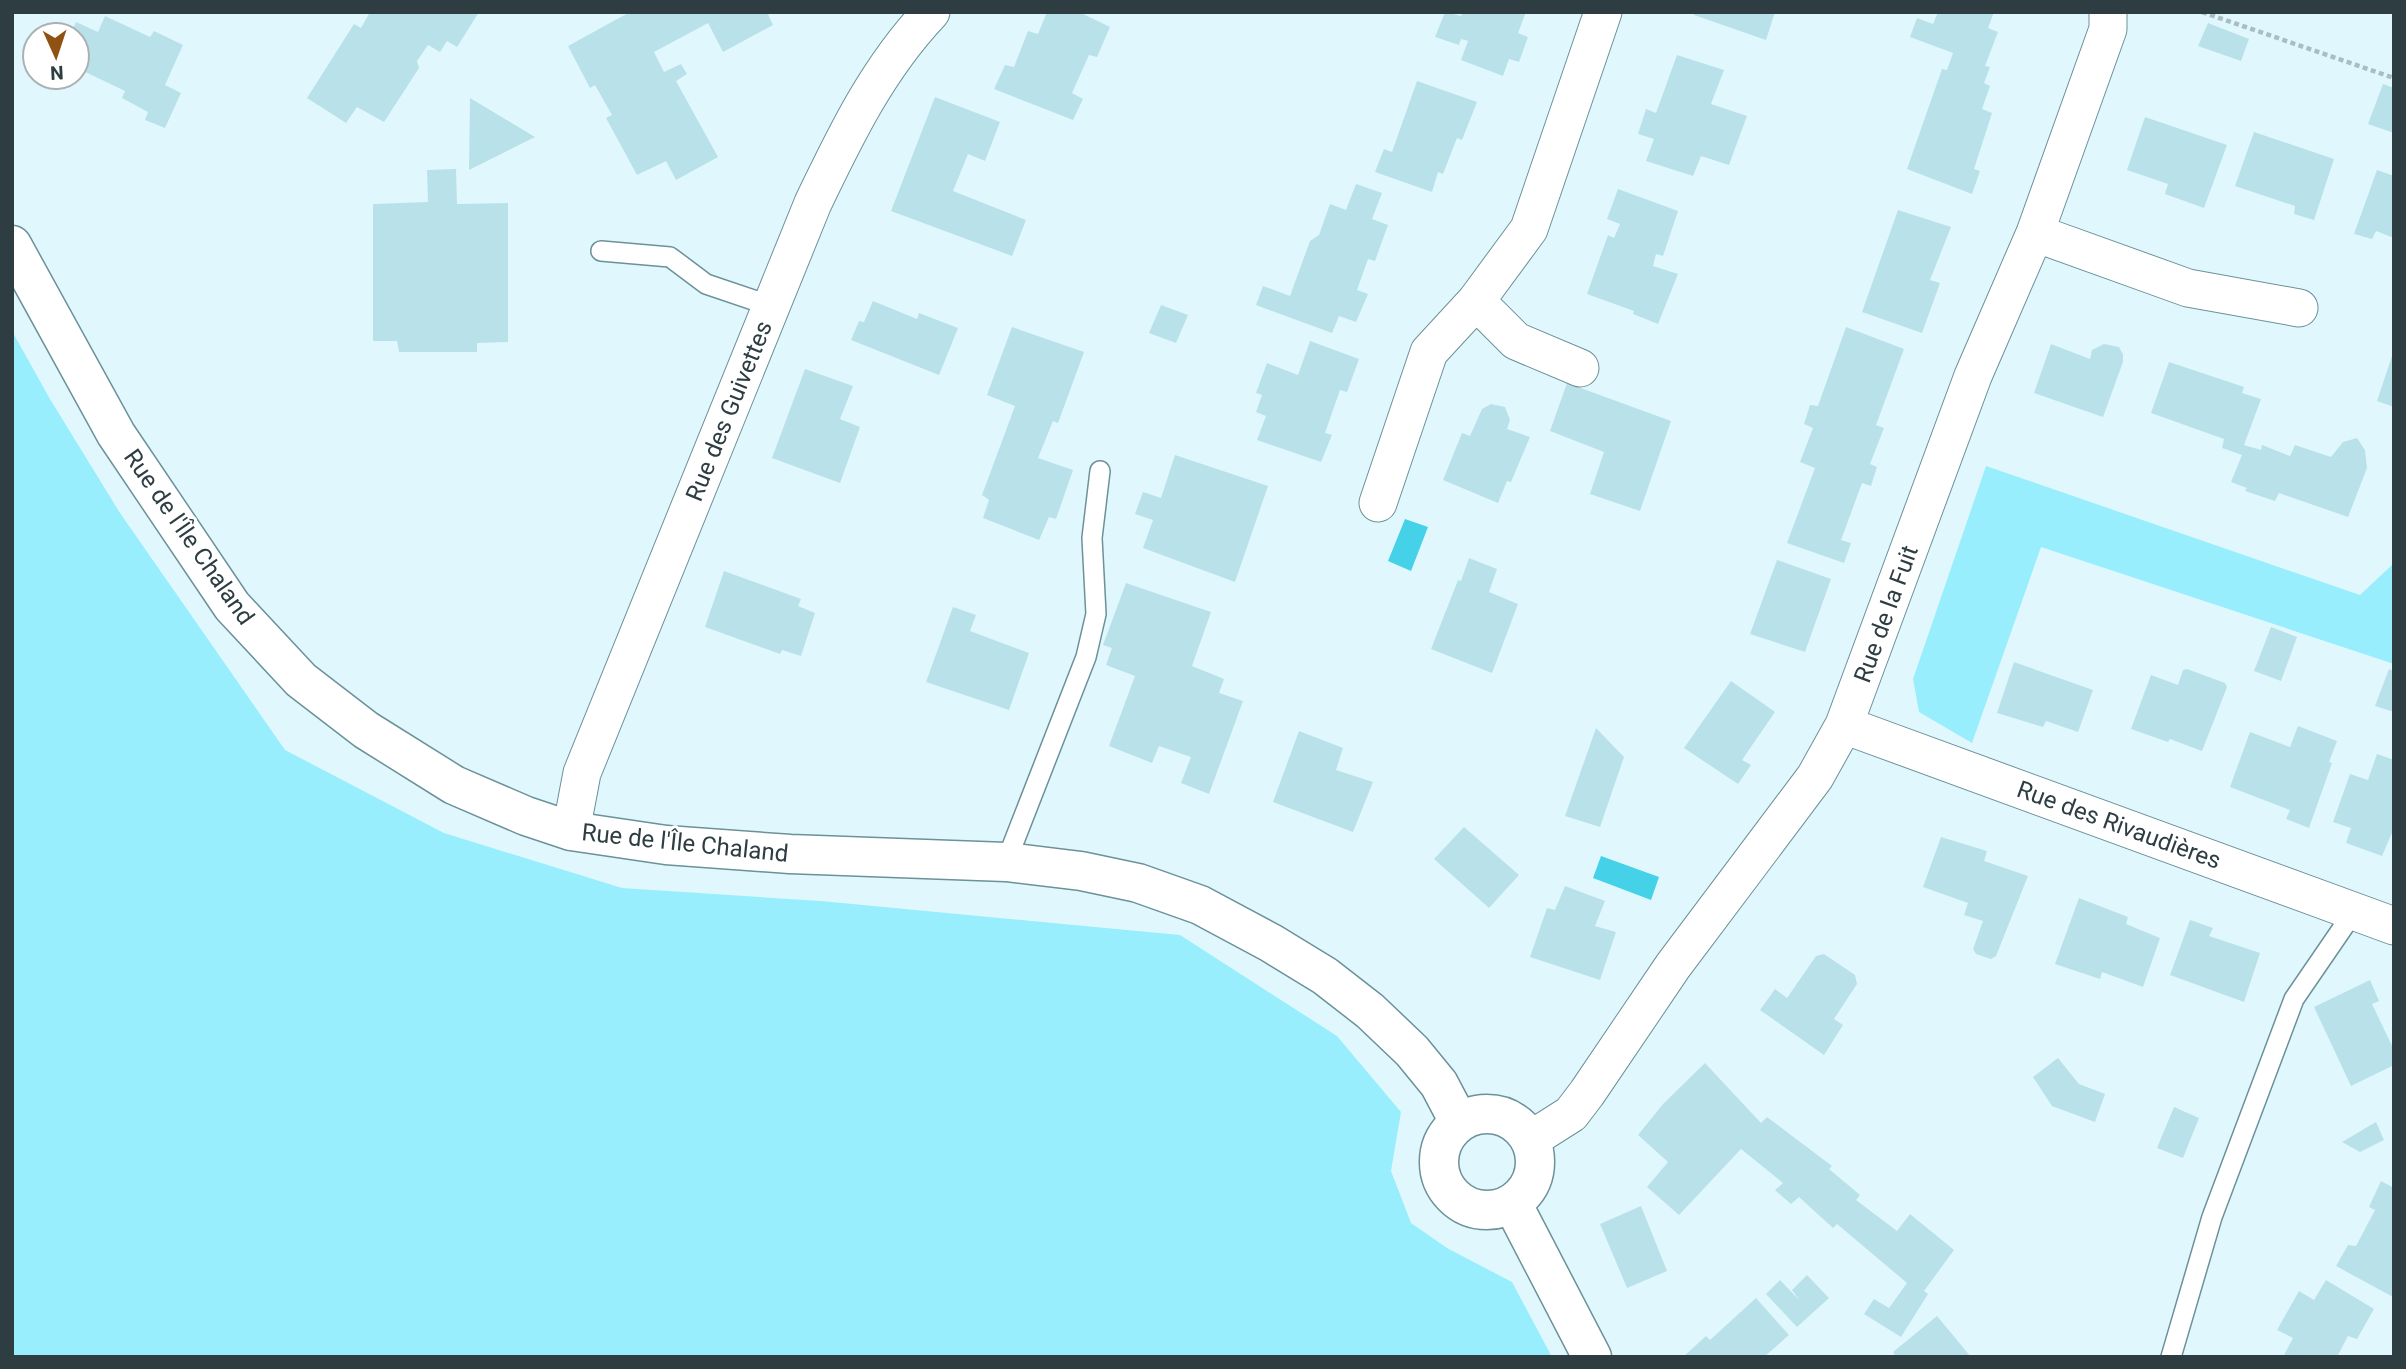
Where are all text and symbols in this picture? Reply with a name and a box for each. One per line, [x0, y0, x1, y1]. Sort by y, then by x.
north arrow [21, 21, 91, 91]
text: N [50, 61, 64, 84]
street label: Rue des Guivettes [680, 317, 778, 505]
street label: Rue de l'Île Chaland [118, 444, 260, 630]
street label: Rue de la Fuit [1848, 542, 1924, 686]
street label: Rue des Rivaudières [2013, 775, 2225, 875]
street label: Rue de l'Île Chaland [580, 818, 790, 868]

